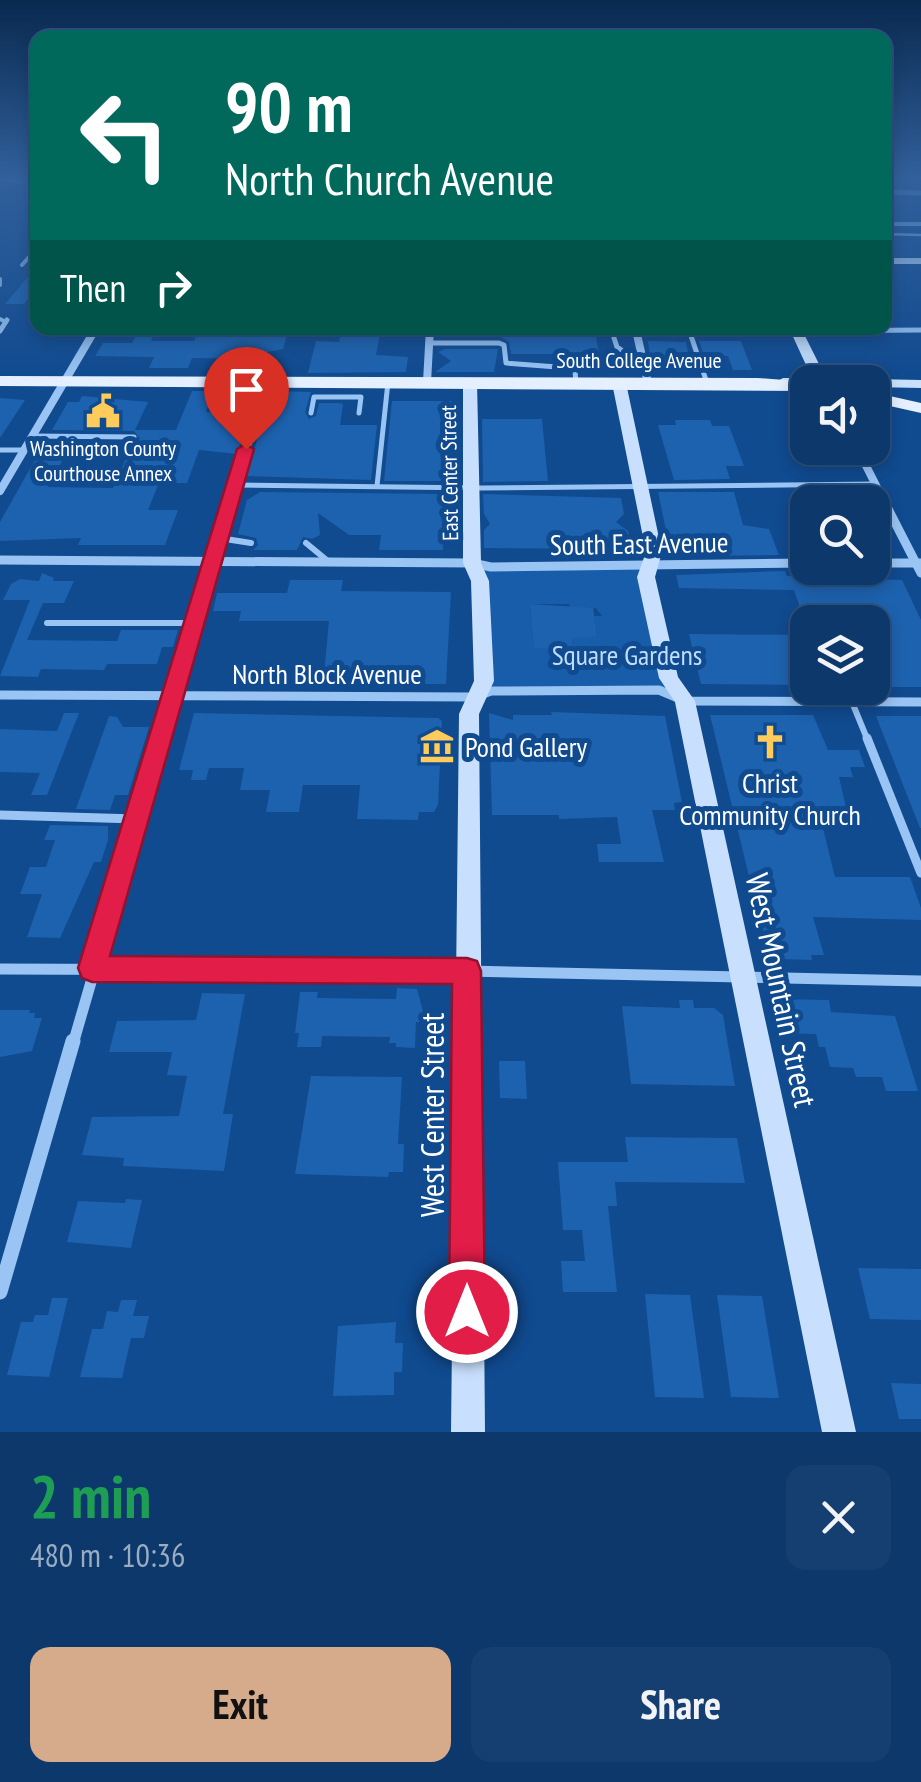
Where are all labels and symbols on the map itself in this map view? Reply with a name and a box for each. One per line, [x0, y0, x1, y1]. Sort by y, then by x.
street label: South College Avenue [556, 346, 722, 374]
pin [204, 347, 289, 450]
public building icon: Washington County Courthouse Annex [84, 392, 122, 430]
street label: East Center Street [434, 405, 464, 541]
place label: Washington County Courthouse Annex [30, 434, 177, 487]
street label: South East Avenue [549, 523, 729, 563]
park label: Square Gardens [552, 636, 702, 673]
street label: North Block Avenue [232, 655, 422, 692]
church icon: Christ Community Church [751, 723, 789, 761]
museum icon: Pond Gallery [418, 727, 456, 765]
place label: Pond Gallery [465, 728, 588, 765]
place label: Christ Community Church [679, 764, 861, 833]
street label: West Mountain Street [737, 869, 827, 1111]
street label: West Center Street [411, 1013, 453, 1217]
position arrow [415, 1260, 519, 1364]

